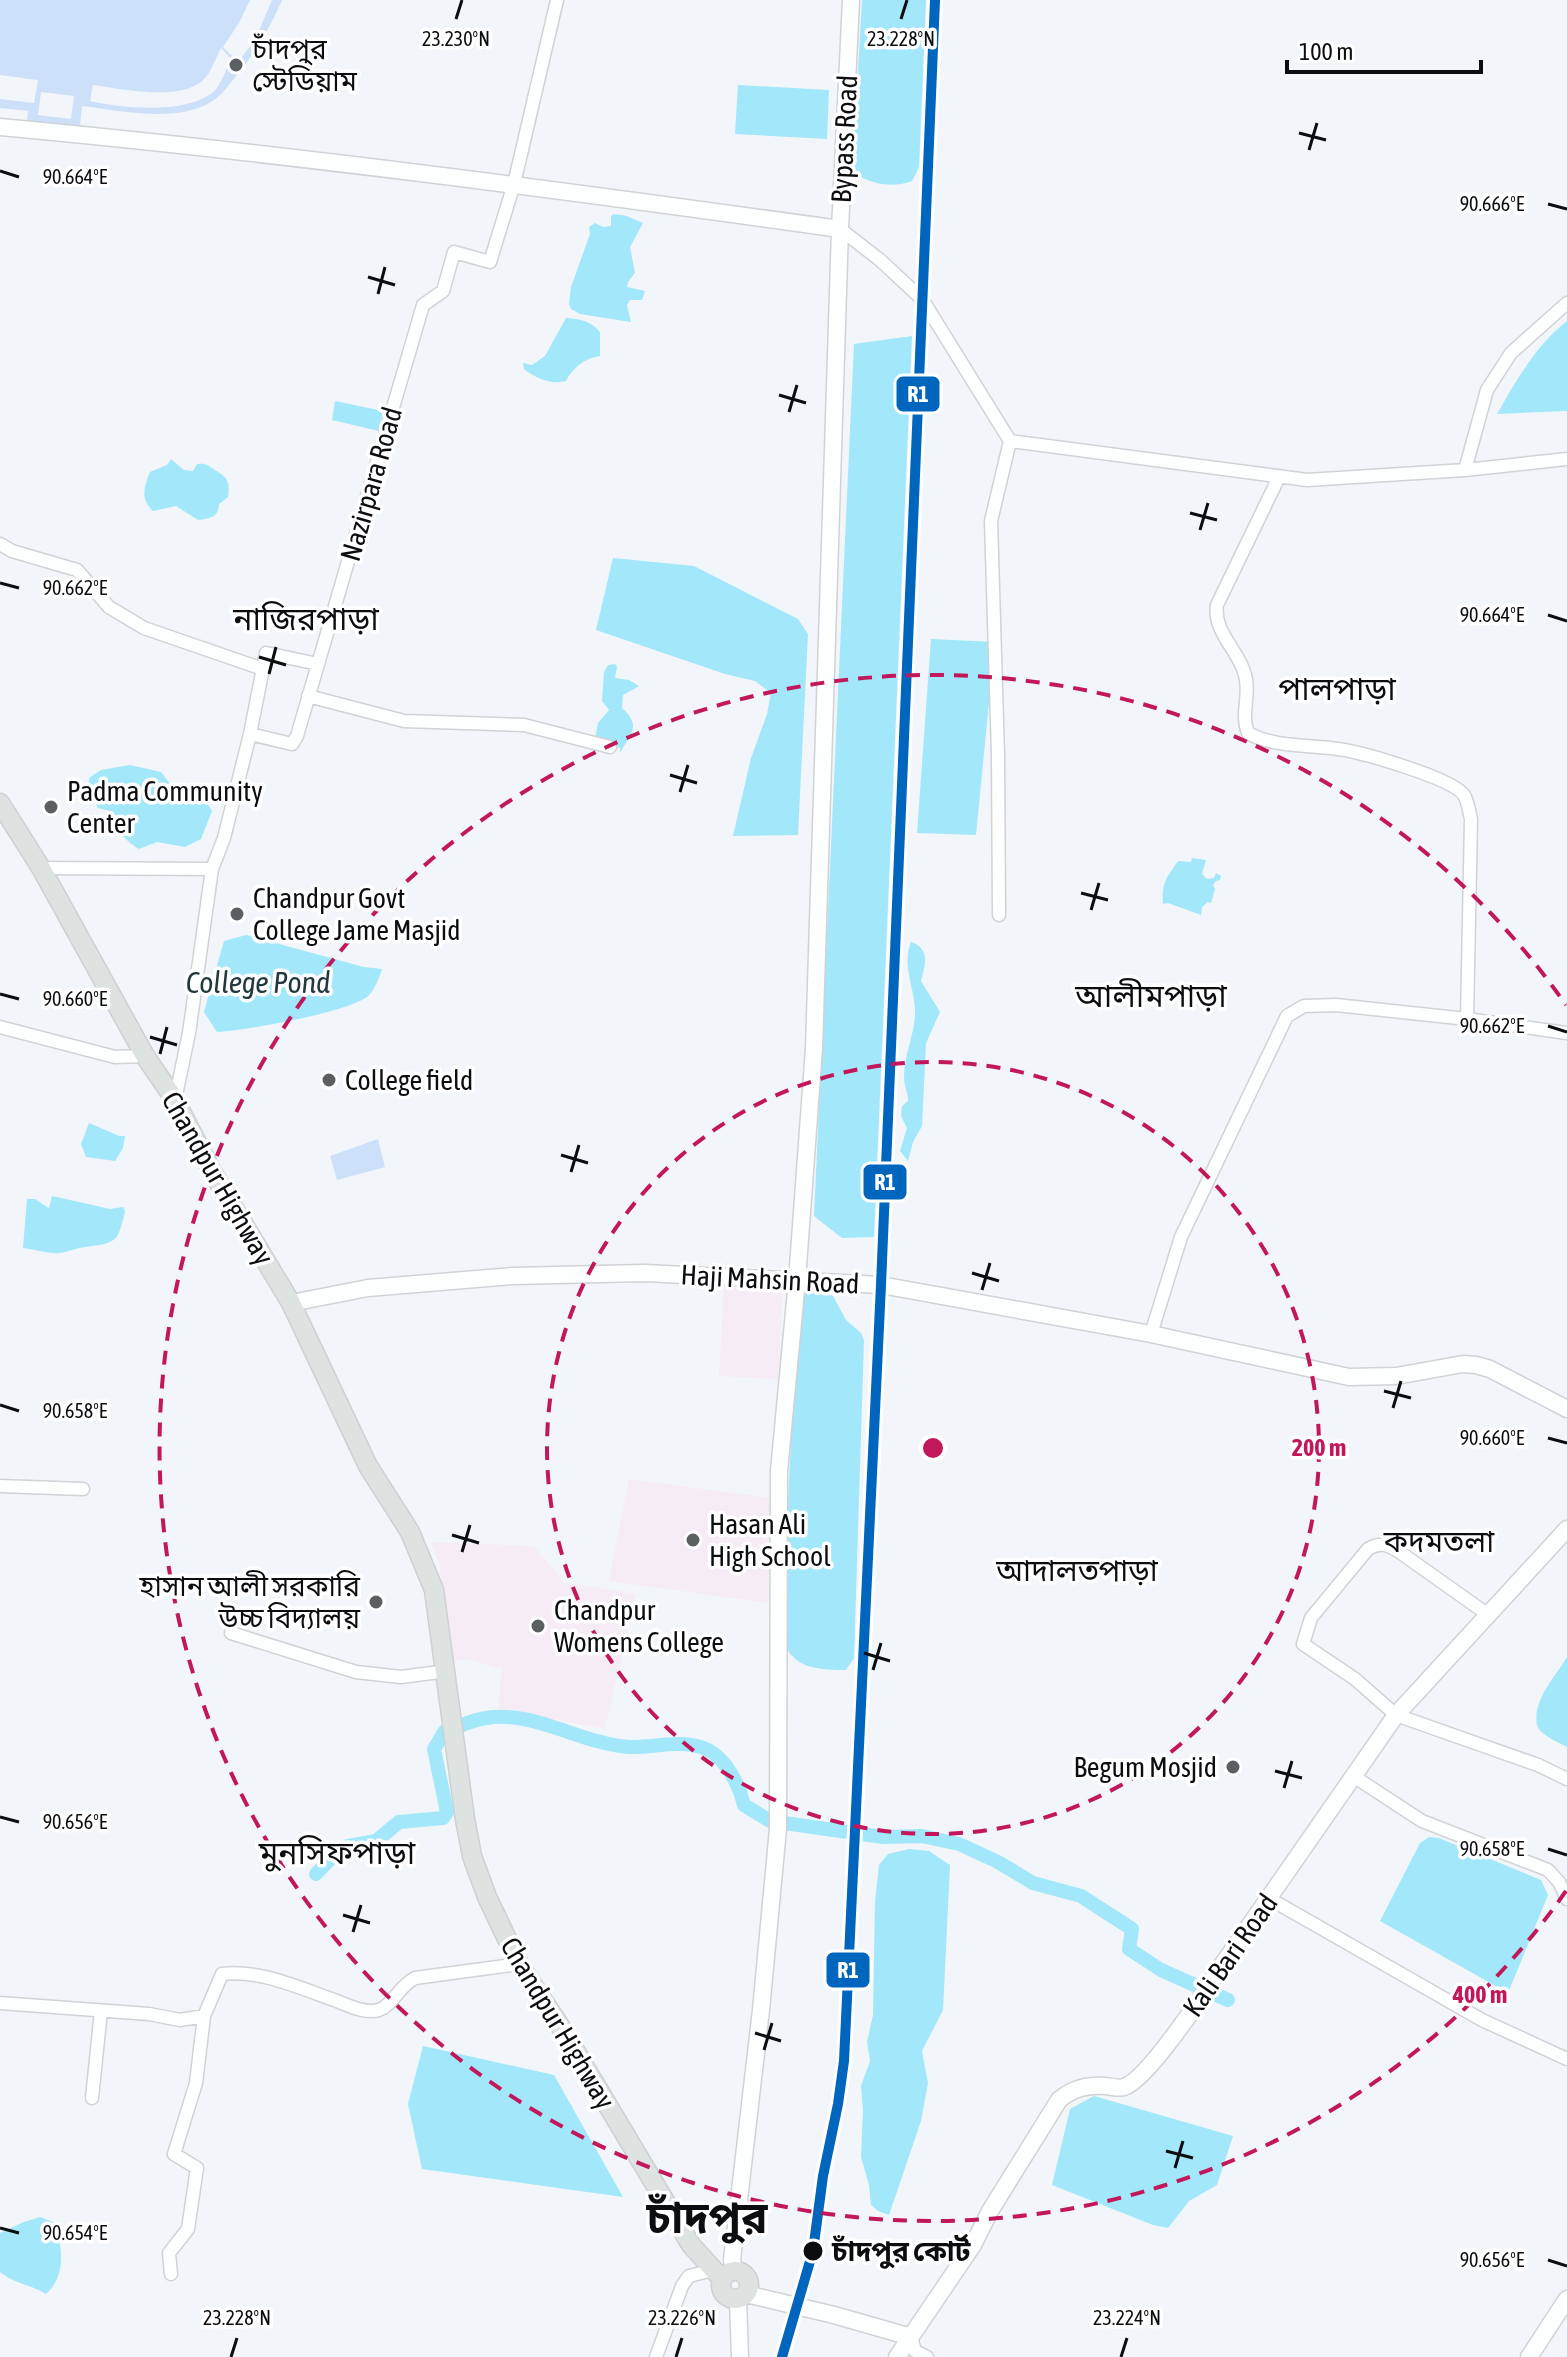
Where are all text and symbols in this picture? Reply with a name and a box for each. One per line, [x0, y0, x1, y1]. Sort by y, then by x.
scale bar [1287, 24, 1481, 74]
text: 23.230°N [422, 27, 490, 50]
text: 23.228°N [867, 27, 935, 50]
place label: চাঁদপুর স্টেডিয়াম [251, 33, 358, 97]
text: 100 m [1299, 38, 1353, 65]
marker: চাঁদপুর স্টেডিয়াম [227, 56, 245, 74]
street label: Bypass Road [825, 74, 863, 204]
text: 90.664°E [43, 165, 108, 188]
text: 90.666°E [1460, 192, 1525, 215]
line badge: R1 [895, 375, 941, 413]
text: R1 [907, 381, 929, 407]
street label: Nazirpara Road [334, 403, 408, 565]
text: 90.662°E [43, 576, 108, 599]
district label: নাজিরপাড়া [232, 600, 379, 637]
text: 90.664°E [1460, 603, 1525, 626]
district label: পালপাড়া [1278, 670, 1396, 707]
place label: Padma Community Center [67, 775, 263, 839]
marker: Padma Community Center [42, 798, 60, 816]
place label: Chandpur Govt College Jame Masjid [253, 882, 461, 946]
marker: Chandpur Govt College Jame Masjid [228, 905, 246, 923]
water label: College Pond [186, 965, 330, 999]
district label: আলীমপাড়া [1074, 977, 1227, 1014]
text: 90.660°E [43, 987, 108, 1010]
text: 90.662°E [1460, 1014, 1525, 1037]
place label: College field [345, 1064, 473, 1096]
marker: College field [320, 1071, 338, 1089]
street label: Chandpur Highway [156, 1086, 280, 1270]
line badge: R1 [862, 1163, 908, 1201]
text: R1 [874, 1169, 896, 1195]
street label: Haji Mahsin Road [680, 1258, 860, 1300]
text: 90.658°E [43, 1399, 108, 1422]
text: 90.660°E [1460, 1426, 1525, 1449]
centre of rings [919, 1434, 947, 1462]
text: 200 m [1292, 1434, 1346, 1461]
place label: Hasan Ali High School [709, 1508, 831, 1572]
district label: কদমতলা [1383, 1524, 1495, 1558]
marker: Hasan Ali High School [684, 1531, 702, 1549]
district label: আদালতপাড়া [995, 1553, 1159, 1587]
place label: হাসান আলী সরকারি উচ্চ বিদ্যালয় [138, 1570, 360, 1634]
marker: হাসান আলী সরকারি উচ্চ বিদ্যালয় [367, 1593, 385, 1611]
place label: Chandpur Womens College [554, 1594, 724, 1658]
marker: Chandpur Womens College [529, 1617, 547, 1635]
place label: Begum Mosjid [1073, 1751, 1217, 1783]
marker: Begum Mosjid [1224, 1758, 1242, 1776]
text: 90.656°E [43, 1810, 108, 1833]
district label: মুনসিফপাড়া [258, 1834, 416, 1872]
text: 90.658°E [1460, 1837, 1525, 1860]
street label: Kali Bari Road [1176, 1888, 1284, 2022]
street label: Chandpur Highway [494, 1932, 622, 2114]
line badge: R1 [825, 1951, 871, 1989]
text: R1 [837, 1957, 859, 1983]
text: 400 m [1452, 1981, 1507, 2008]
district label: চাঁদপুর [646, 2192, 768, 2244]
text: 90.654°E [43, 2221, 108, 2244]
place label: চাঁদপুর কোর্ট [831, 2233, 971, 2269]
marker: চাঁদপুর কোর্ট [801, 2239, 825, 2263]
text: 90.656°E [1460, 2248, 1525, 2271]
text: 23.228°N [203, 2306, 271, 2329]
text: 23.226°N [648, 2306, 716, 2329]
text: 23.224°N [1093, 2306, 1161, 2329]

